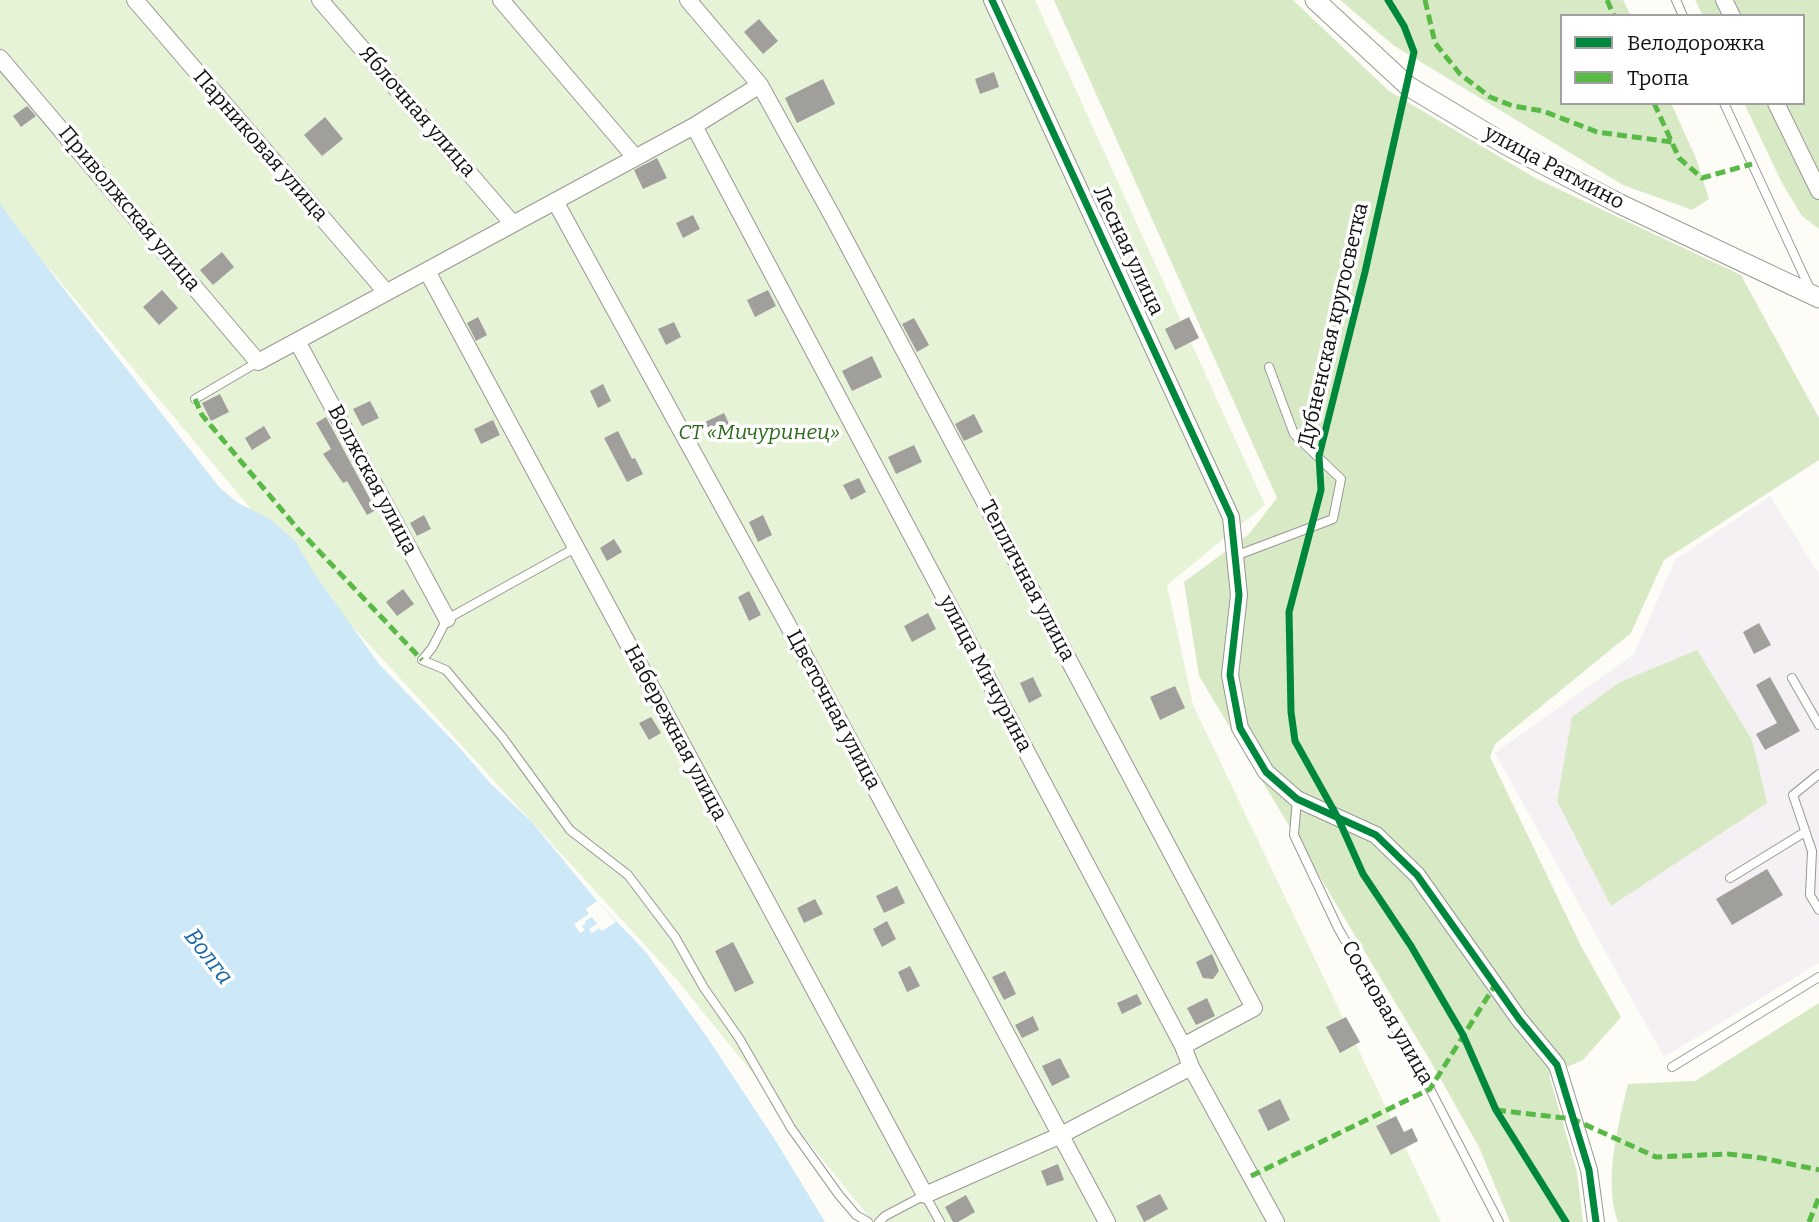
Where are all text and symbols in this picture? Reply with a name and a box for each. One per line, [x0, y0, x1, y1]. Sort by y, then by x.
legend [1560, 14, 1805, 105]
text: Велодорожка [1627, 30, 1765, 56]
street label: Яблочная улица [353, 41, 481, 183]
street label: Парниковая улица [187, 65, 333, 227]
text: Тропа [1627, 65, 1689, 91]
street label: Приволжская улица [53, 121, 205, 297]
street label: улица Ратмино [1480, 121, 1628, 215]
street label: Лесная улица [1087, 182, 1169, 320]
street label: Дубненская кругосветка [1294, 200, 1374, 450]
street label: Волжская улица [322, 401, 422, 559]
park label: СТ «Мичуринец» [678, 420, 840, 446]
street label: Тепличная улица [974, 496, 1080, 666]
street label: улица Мичурина [933, 591, 1037, 757]
street label: Цветочная улица [780, 626, 886, 794]
street label: Набережная улица [618, 641, 732, 825]
water label: Волга [178, 924, 238, 990]
street label: Сосновая улица [1335, 936, 1439, 1090]

